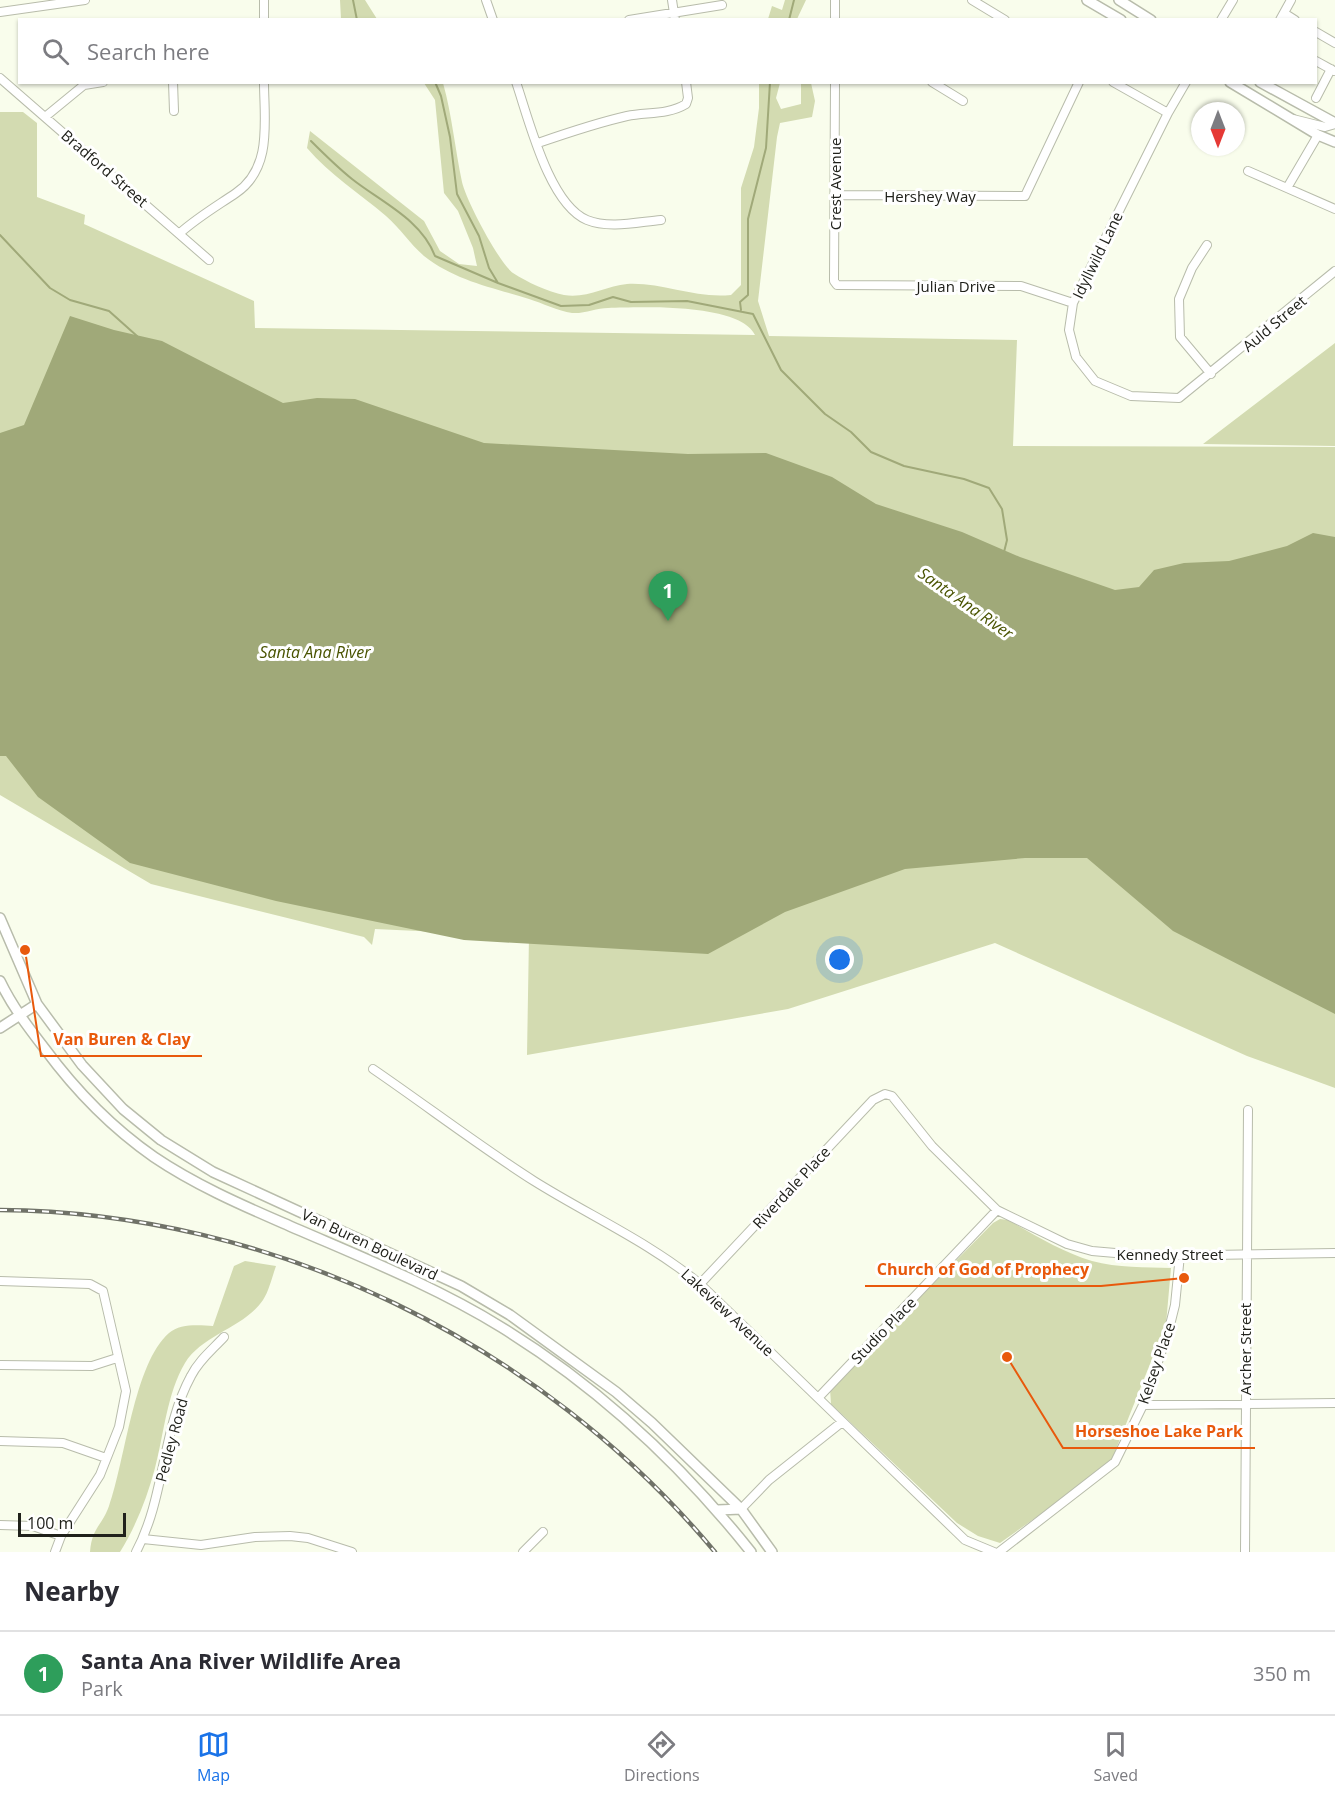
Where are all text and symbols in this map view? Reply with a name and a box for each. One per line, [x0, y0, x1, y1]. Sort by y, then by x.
search box [18, 18, 1317, 84]
icon: search [39, 35, 72, 68]
text: Search here [87, 36, 210, 66]
north arrow [1191, 102, 1245, 156]
street label: Bradford Street [57, 125, 153, 211]
street label: Crest Avenue [825, 138, 845, 230]
street label: Hershey Way [884, 186, 976, 206]
street label: Idyllwild Lane [1067, 208, 1127, 302]
street label: Julian Drive [915, 276, 995, 296]
street label: Auld Street [1238, 290, 1310, 356]
water label: Santa Ana River [914, 562, 1018, 644]
pin: 1 [648, 572, 688, 621]
water label: Santa Ana River [259, 641, 371, 663]
your location [825, 945, 854, 974]
callout: Van Buren & Clay [41, 1022, 202, 1056]
text: Van Buren & Clay [53, 1028, 192, 1050]
street label: Riverdale Place [748, 1142, 834, 1232]
street label: Van Buren Boulevard [299, 1204, 441, 1284]
street label: Kennedy Street [1117, 1244, 1223, 1264]
callout: Church of God of Prophecy [865, 1252, 1101, 1286]
text: Church of God of Prophecy [877, 1258, 1090, 1280]
street label: Lakeview Avenue [677, 1264, 779, 1360]
street label: Studio Place [846, 1292, 920, 1368]
street label: Archer Street [1235, 1303, 1255, 1395]
street label: Kelsey Place [1133, 1319, 1179, 1407]
street label: Pedley Road [150, 1396, 192, 1484]
callout: Horseshoe Lake Park [1063, 1414, 1255, 1448]
text: Horseshoe Lake Park [1075, 1420, 1243, 1442]
scale bar [18, 1510, 126, 1538]
text: 100 m [27, 1512, 73, 1534]
text: Nearby [24, 1573, 119, 1609]
text: Santa Ana River Wildlife Area [81, 1645, 401, 1675]
text: 1 [38, 1660, 49, 1687]
text: 350 m [1253, 1660, 1311, 1687]
text: Park [81, 1675, 123, 1702]
tab: Map [197, 1728, 230, 1786]
tab: Directions [624, 1728, 700, 1786]
tab: Saved [1094, 1728, 1138, 1786]

